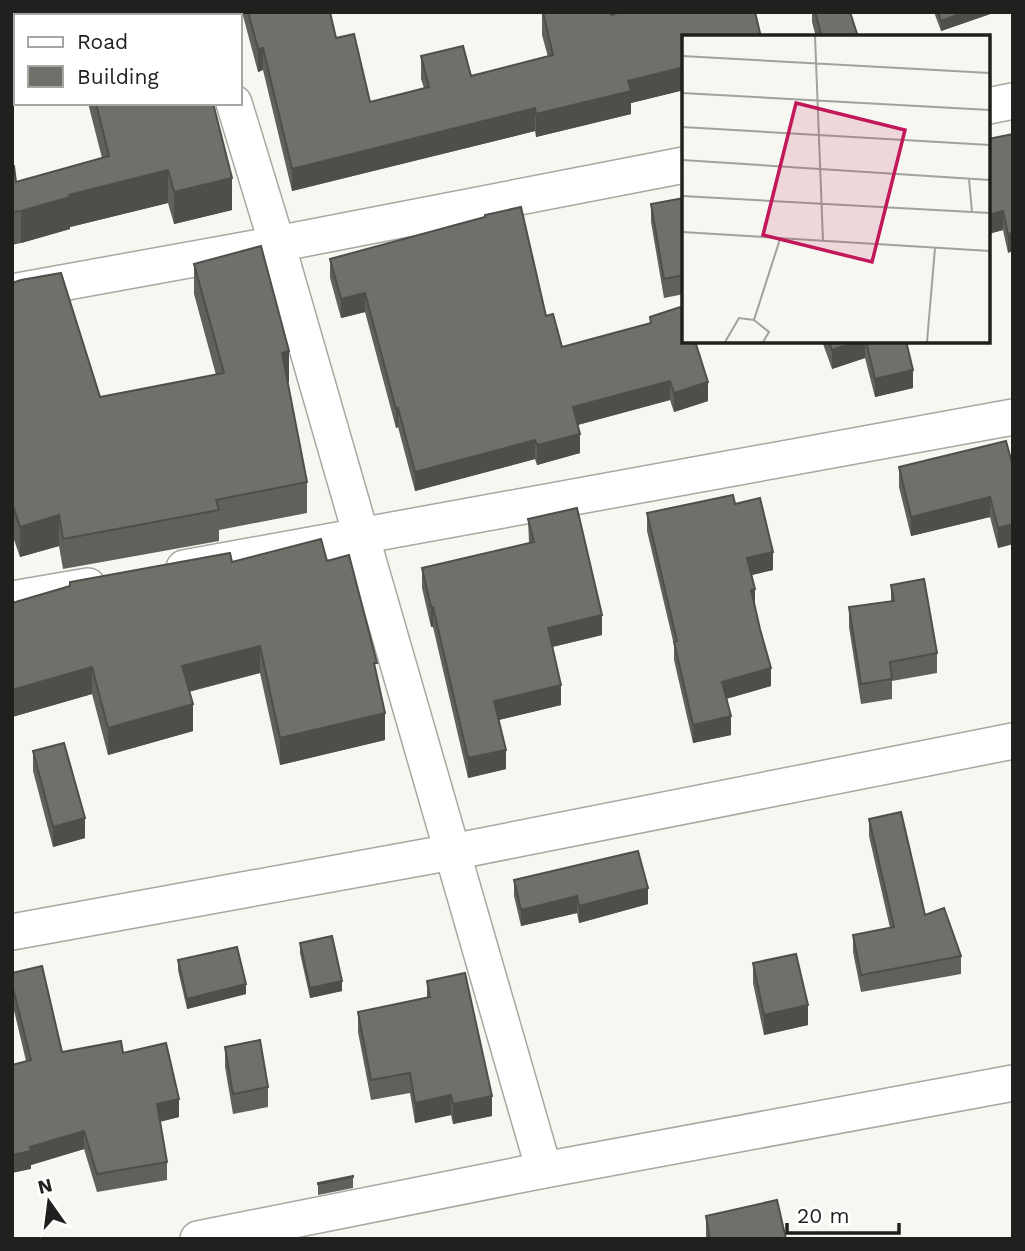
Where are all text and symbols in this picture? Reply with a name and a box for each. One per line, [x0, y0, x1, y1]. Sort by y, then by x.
legend [14, 14, 242, 105]
text: Road [77, 29, 128, 54]
inset map [682, 35, 990, 343]
text: Building [77, 64, 159, 89]
north arrow [14, 1167, 84, 1237]
text: N [35, 1173, 55, 1199]
scale bar [787, 1192, 899, 1236]
text: 20 m [797, 1203, 849, 1228]

